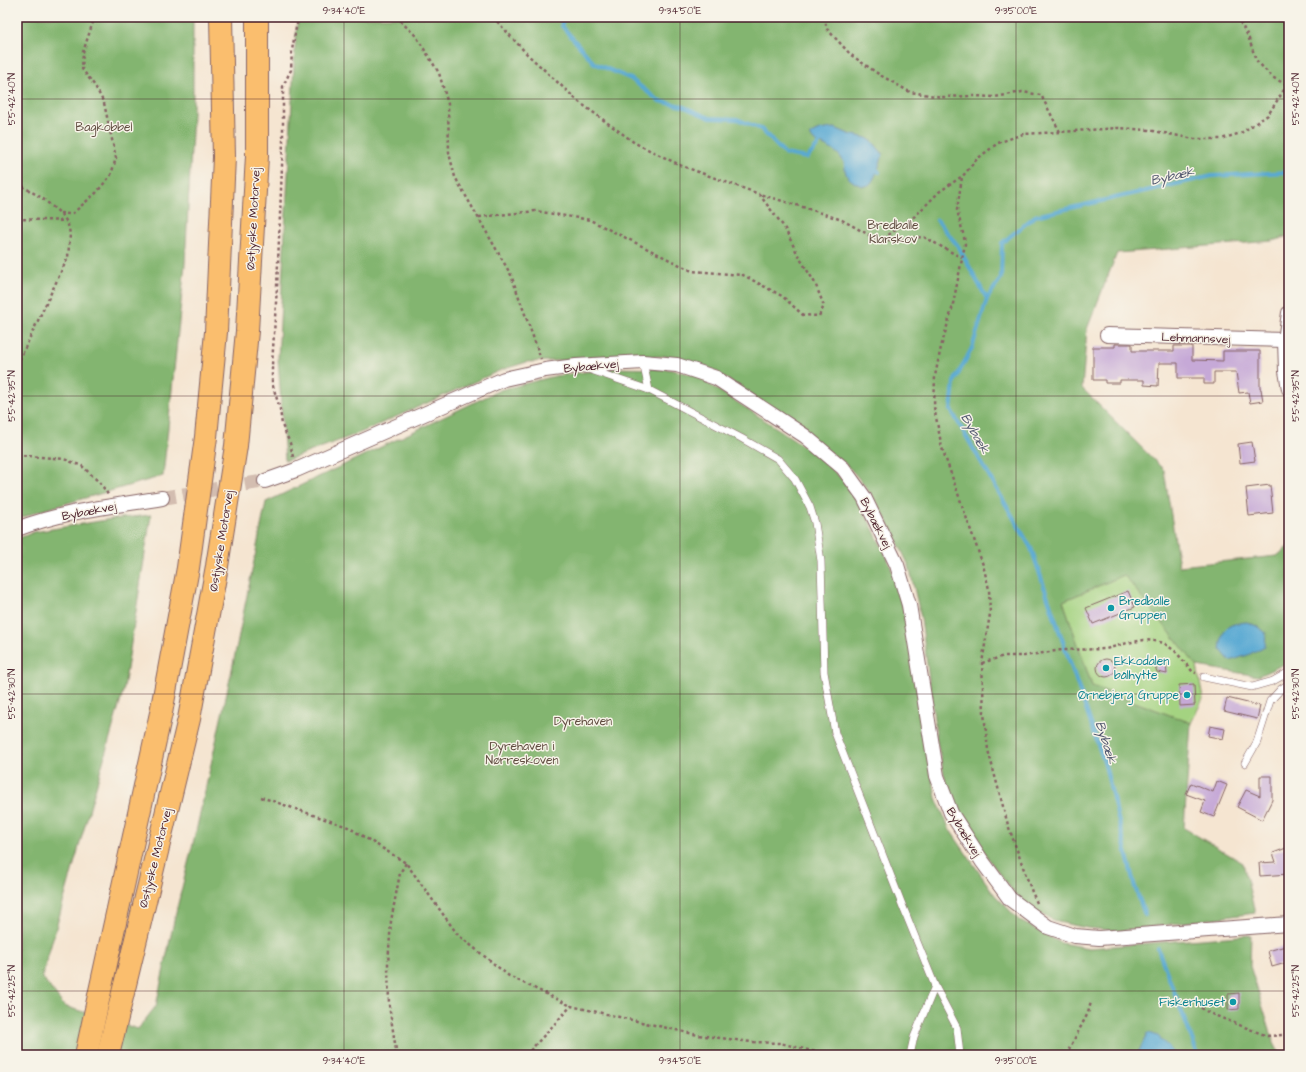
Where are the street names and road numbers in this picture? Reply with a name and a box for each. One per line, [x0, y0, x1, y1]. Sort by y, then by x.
street label: Østjyske Motorvej [242, 167, 266, 270]
street label: Lehmannsvej [1161, 329, 1232, 348]
street label: Bybækvej [563, 356, 620, 378]
street label: Østjyske Motorvej [205, 488, 239, 593]
street label: Bybækvej [855, 495, 896, 553]
street label: Bybækvej [60, 498, 119, 526]
street label: Bybækvej [941, 804, 986, 862]
street label: Østjyske Motorvej [135, 806, 177, 910]

